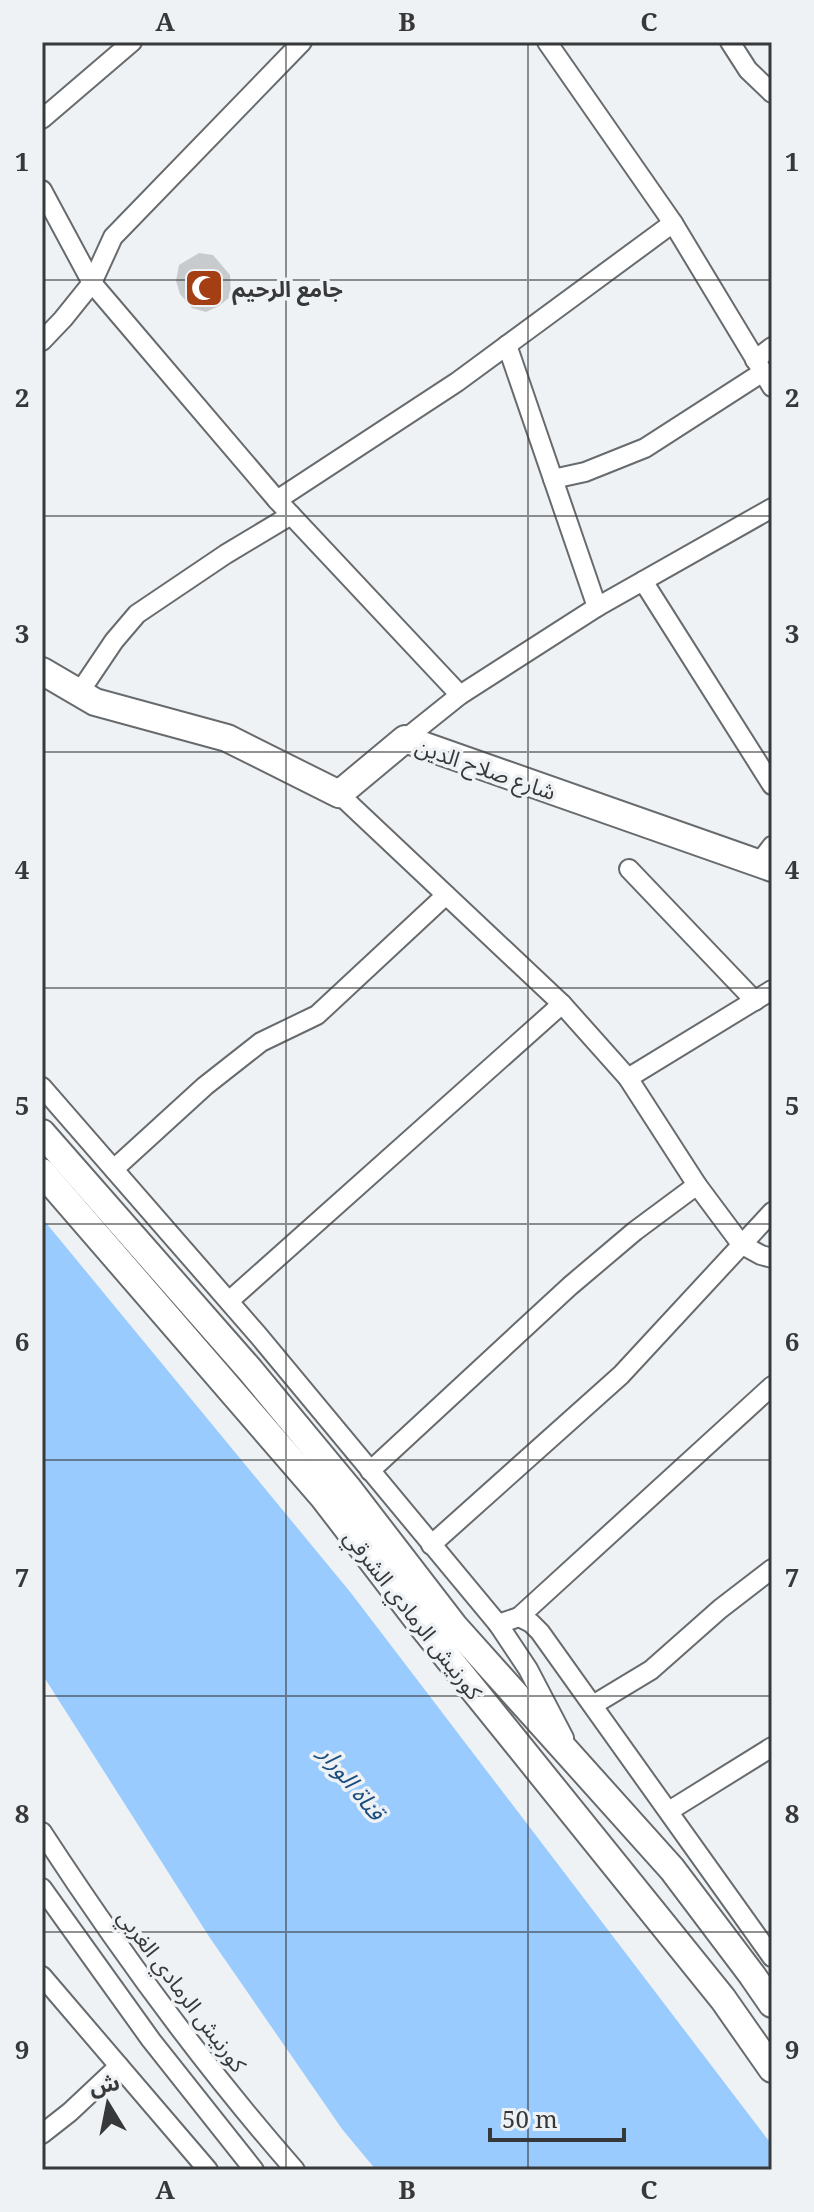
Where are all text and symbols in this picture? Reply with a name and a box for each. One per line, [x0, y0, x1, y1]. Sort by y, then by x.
text: A [155, 3, 175, 39]
text: B [398, 3, 416, 39]
text: C [640, 3, 658, 39]
text: 1 [15, 143, 29, 179]
text: 1 [785, 143, 799, 179]
mosque icon: جامع الرحيم [183, 267, 225, 309]
place label: جامع الرحيم [232, 273, 343, 306]
text: 2 [15, 379, 29, 415]
text: 2 [785, 379, 799, 415]
text: 3 [15, 615, 29, 651]
text: 3 [785, 615, 799, 651]
street label: شارع صلاح الدين [411, 730, 560, 809]
text: 4 [15, 851, 30, 887]
text: 4 [785, 851, 800, 887]
text: 5 [15, 1087, 29, 1123]
text: 5 [785, 1087, 799, 1123]
text: 6 [15, 1323, 29, 1359]
text: 6 [785, 1323, 799, 1359]
street label: كورنيش الرمادي الشرقي [336, 1523, 490, 1708]
text: 7 [15, 1559, 29, 1595]
text: 7 [785, 1559, 799, 1595]
water label: قناة الورار [311, 1736, 395, 1828]
text: 8 [15, 1795, 29, 1831]
text: 8 [785, 1795, 799, 1831]
street label: كورنيش الرمادي الغربي [109, 1902, 255, 2080]
text: 9 [15, 2031, 29, 2067]
text: 9 [785, 2031, 799, 2067]
north arrow [68, 2064, 148, 2144]
text: ش [87, 2066, 122, 2101]
scale bar [490, 2092, 624, 2142]
text: 50 m [502, 2102, 558, 2135]
text: A [155, 2171, 175, 2207]
text: B [398, 2171, 416, 2207]
text: C [640, 2171, 658, 2207]

